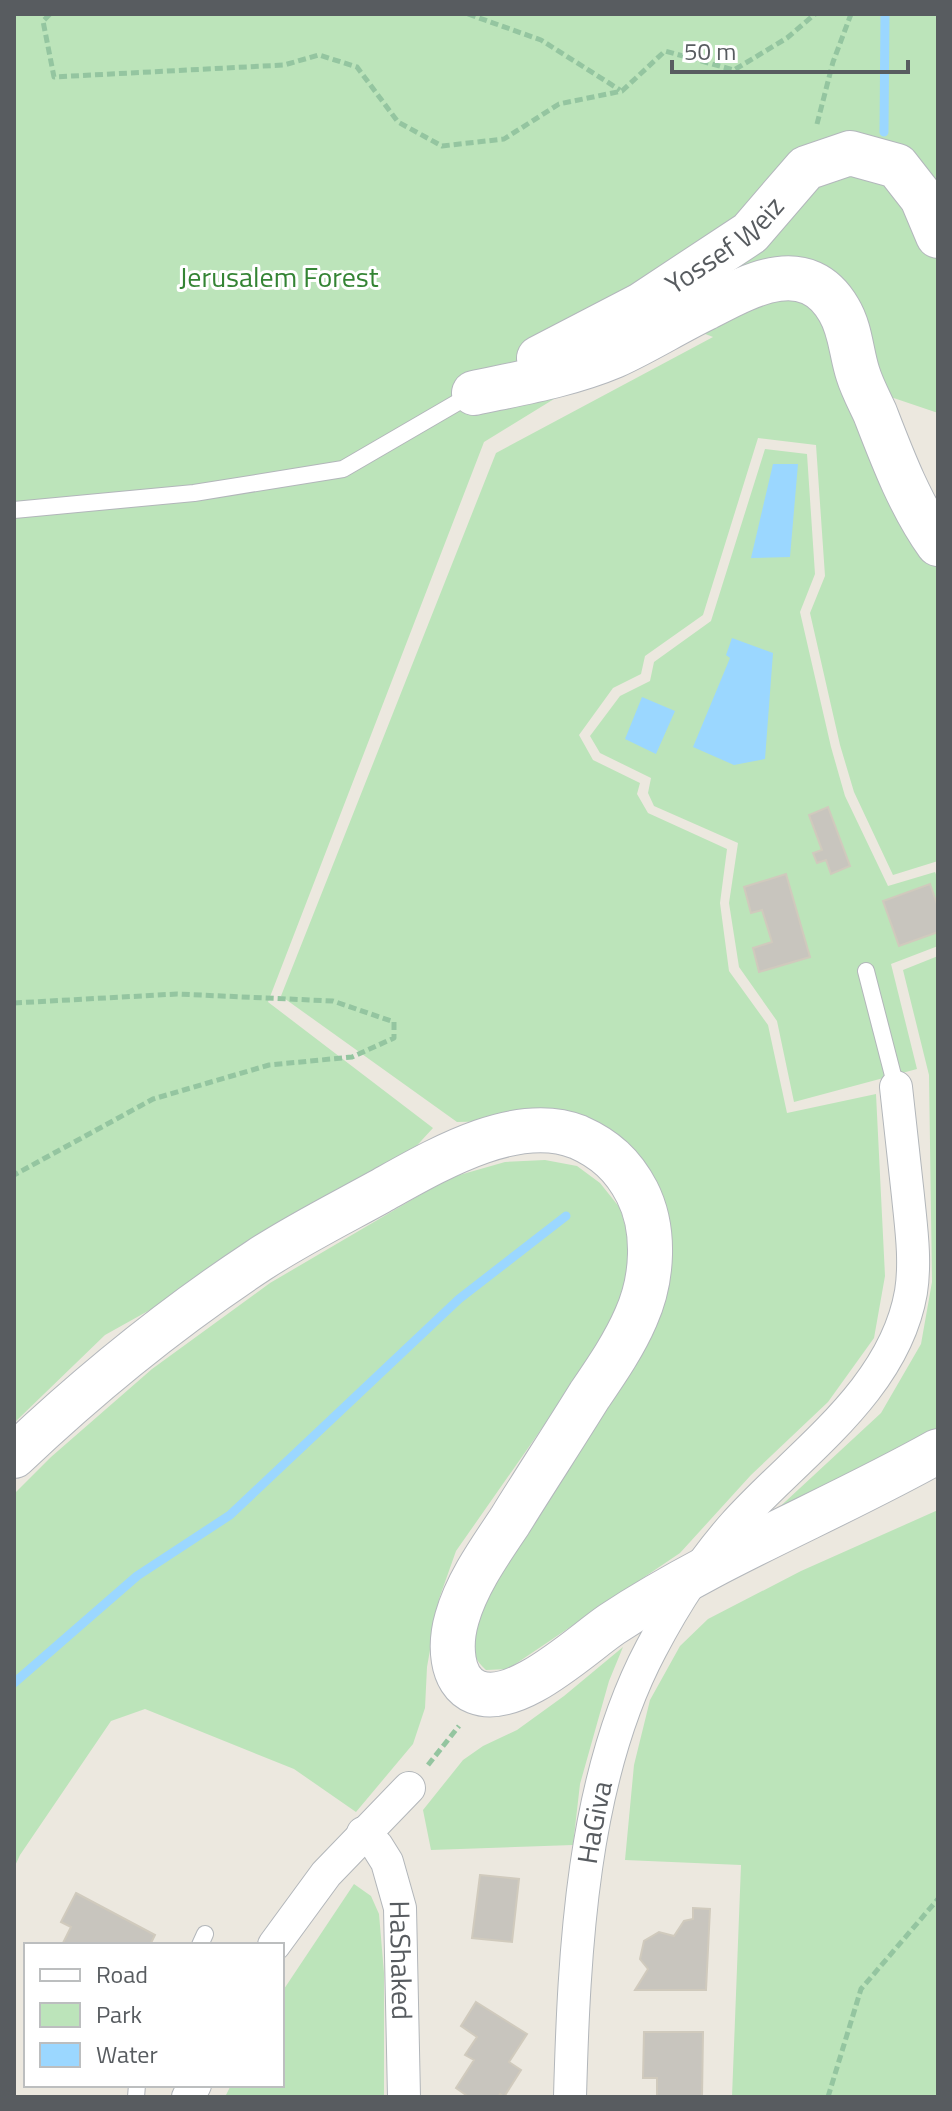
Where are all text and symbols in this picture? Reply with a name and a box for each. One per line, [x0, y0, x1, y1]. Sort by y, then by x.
scale bar [672, 24, 908, 74]
text: 50 m [684, 33, 736, 69]
street label: Yossef Weiz [656, 186, 794, 305]
park label: Jerusalem Forest [179, 255, 379, 298]
street label: HaGiva [565, 1776, 623, 1867]
street label: HaShaked [379, 1900, 424, 2020]
legend [24, 1943, 284, 2087]
text: Road [96, 1956, 148, 1992]
text: Park [96, 1996, 142, 2032]
text: Water [96, 2036, 158, 2072]

